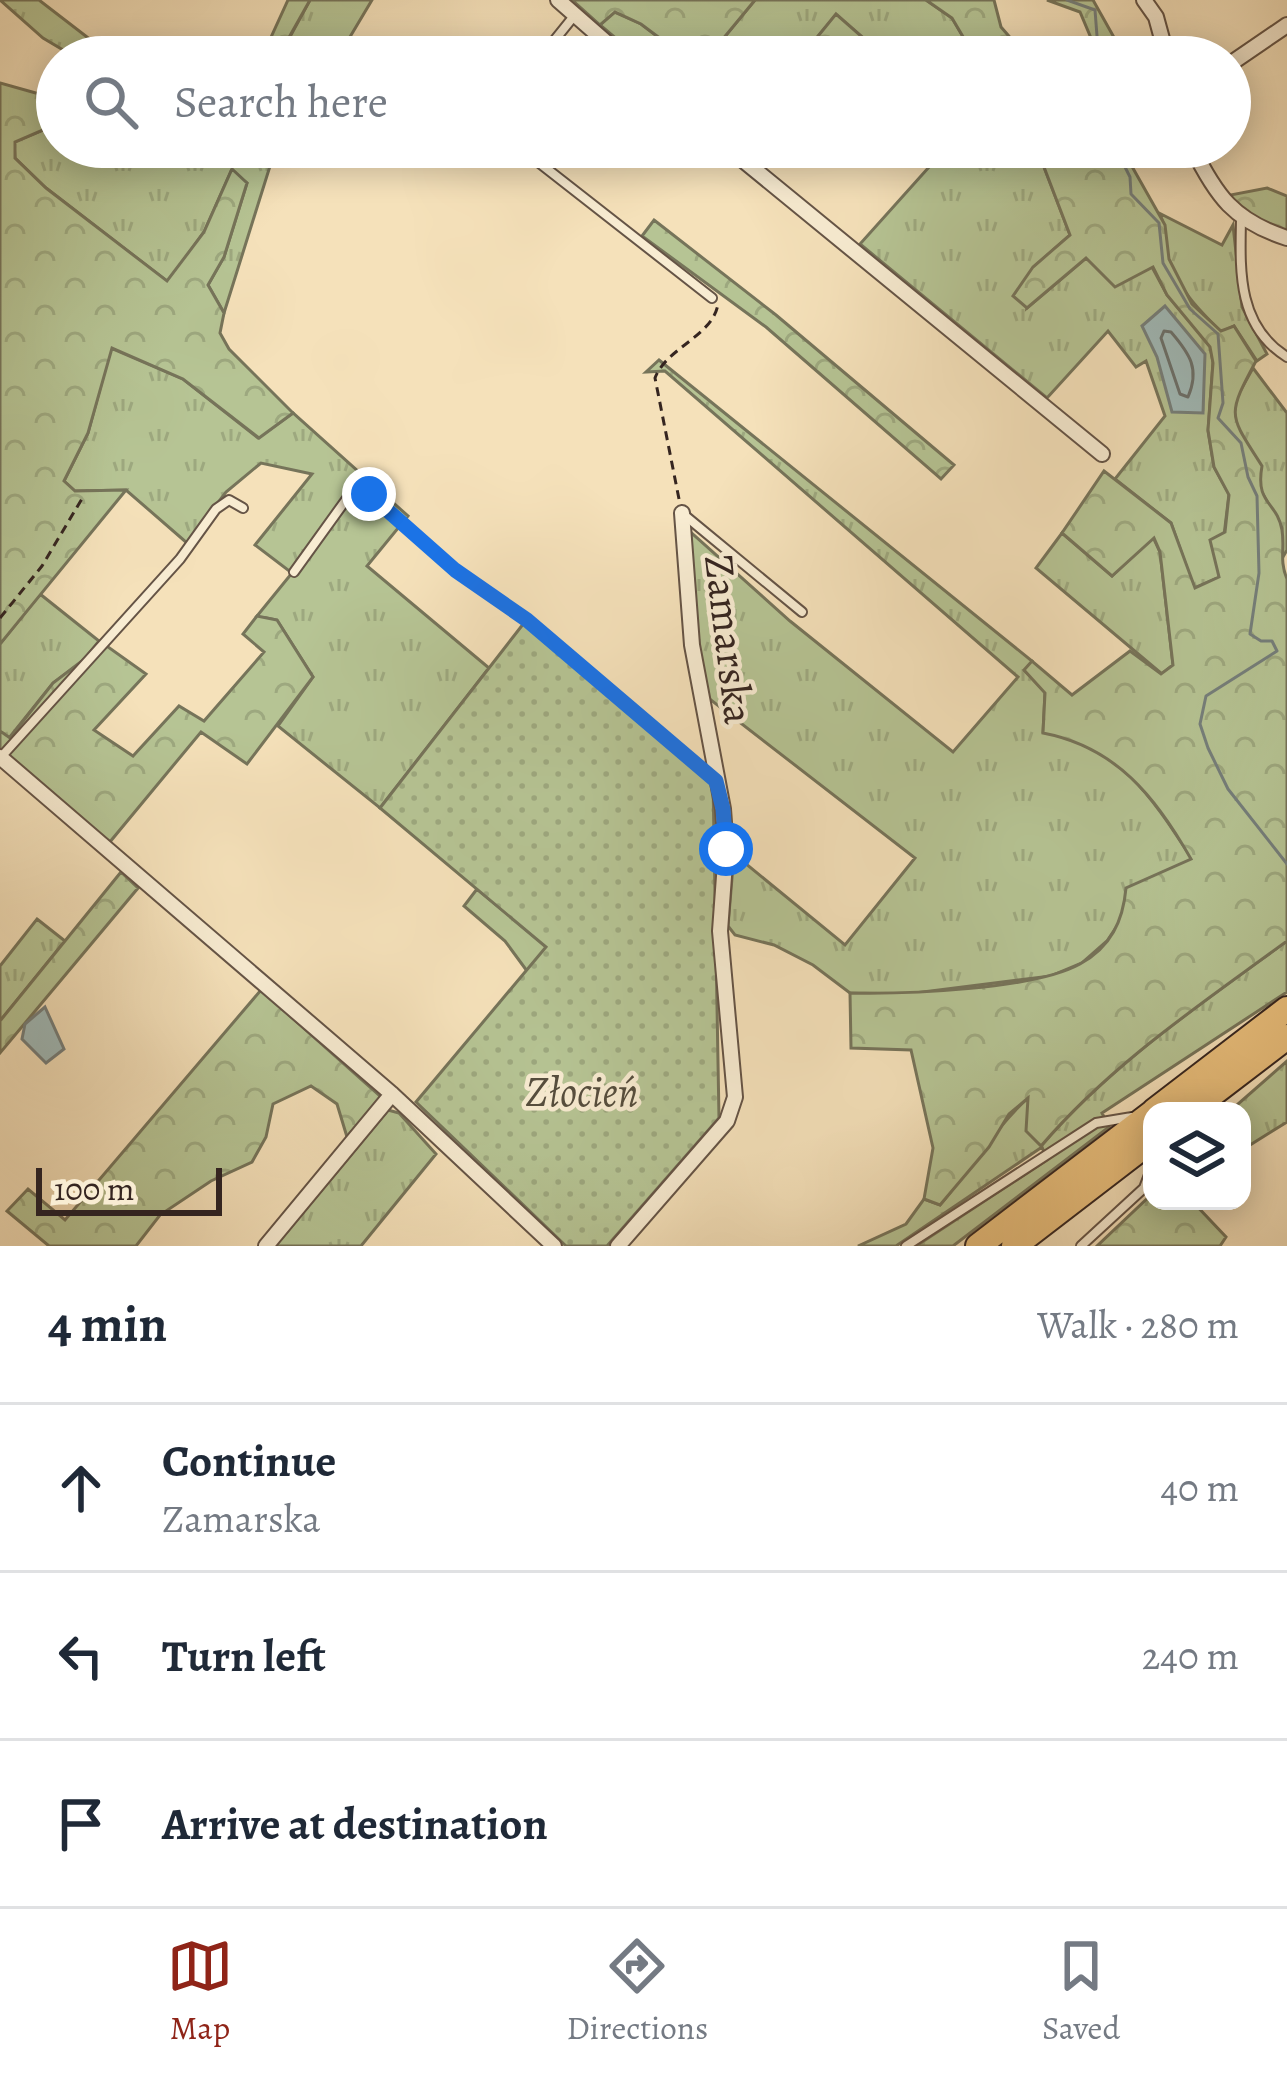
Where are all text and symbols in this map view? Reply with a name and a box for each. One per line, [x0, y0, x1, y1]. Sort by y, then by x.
search box [36, 36, 1251, 168]
icon: search [78, 69, 144, 135]
text: Search here [174, 71, 388, 133]
route end [342, 467, 396, 521]
street label: Zamarska [691, 551, 768, 728]
route start [699, 822, 753, 876]
park label: Złocień [526, 1063, 638, 1120]
map controls [1143, 1102, 1251, 1210]
button: layers [1143, 1102, 1251, 1210]
scale bar [36, 1162, 222, 1215]
text: 100 m [54, 1166, 134, 1211]
text: 4 min [48, 1289, 167, 1359]
text: Walk · 280 m [1037, 1298, 1239, 1351]
text: Continue [162, 1430, 336, 1492]
icon: ahead [48, 1455, 114, 1521]
text: 40 m [1160, 1461, 1239, 1514]
text: Zamarska [162, 1492, 320, 1545]
icon: left [48, 1623, 114, 1689]
text: Turn left [162, 1625, 326, 1687]
text: 240 m [1142, 1629, 1239, 1682]
icon: arrive [48, 1791, 114, 1857]
text: Arrive at destination [162, 1793, 548, 1855]
tab: Map [167, 1933, 233, 2050]
tab: Directions [567, 1933, 708, 2050]
tab: Saved [1042, 1933, 1120, 2050]

